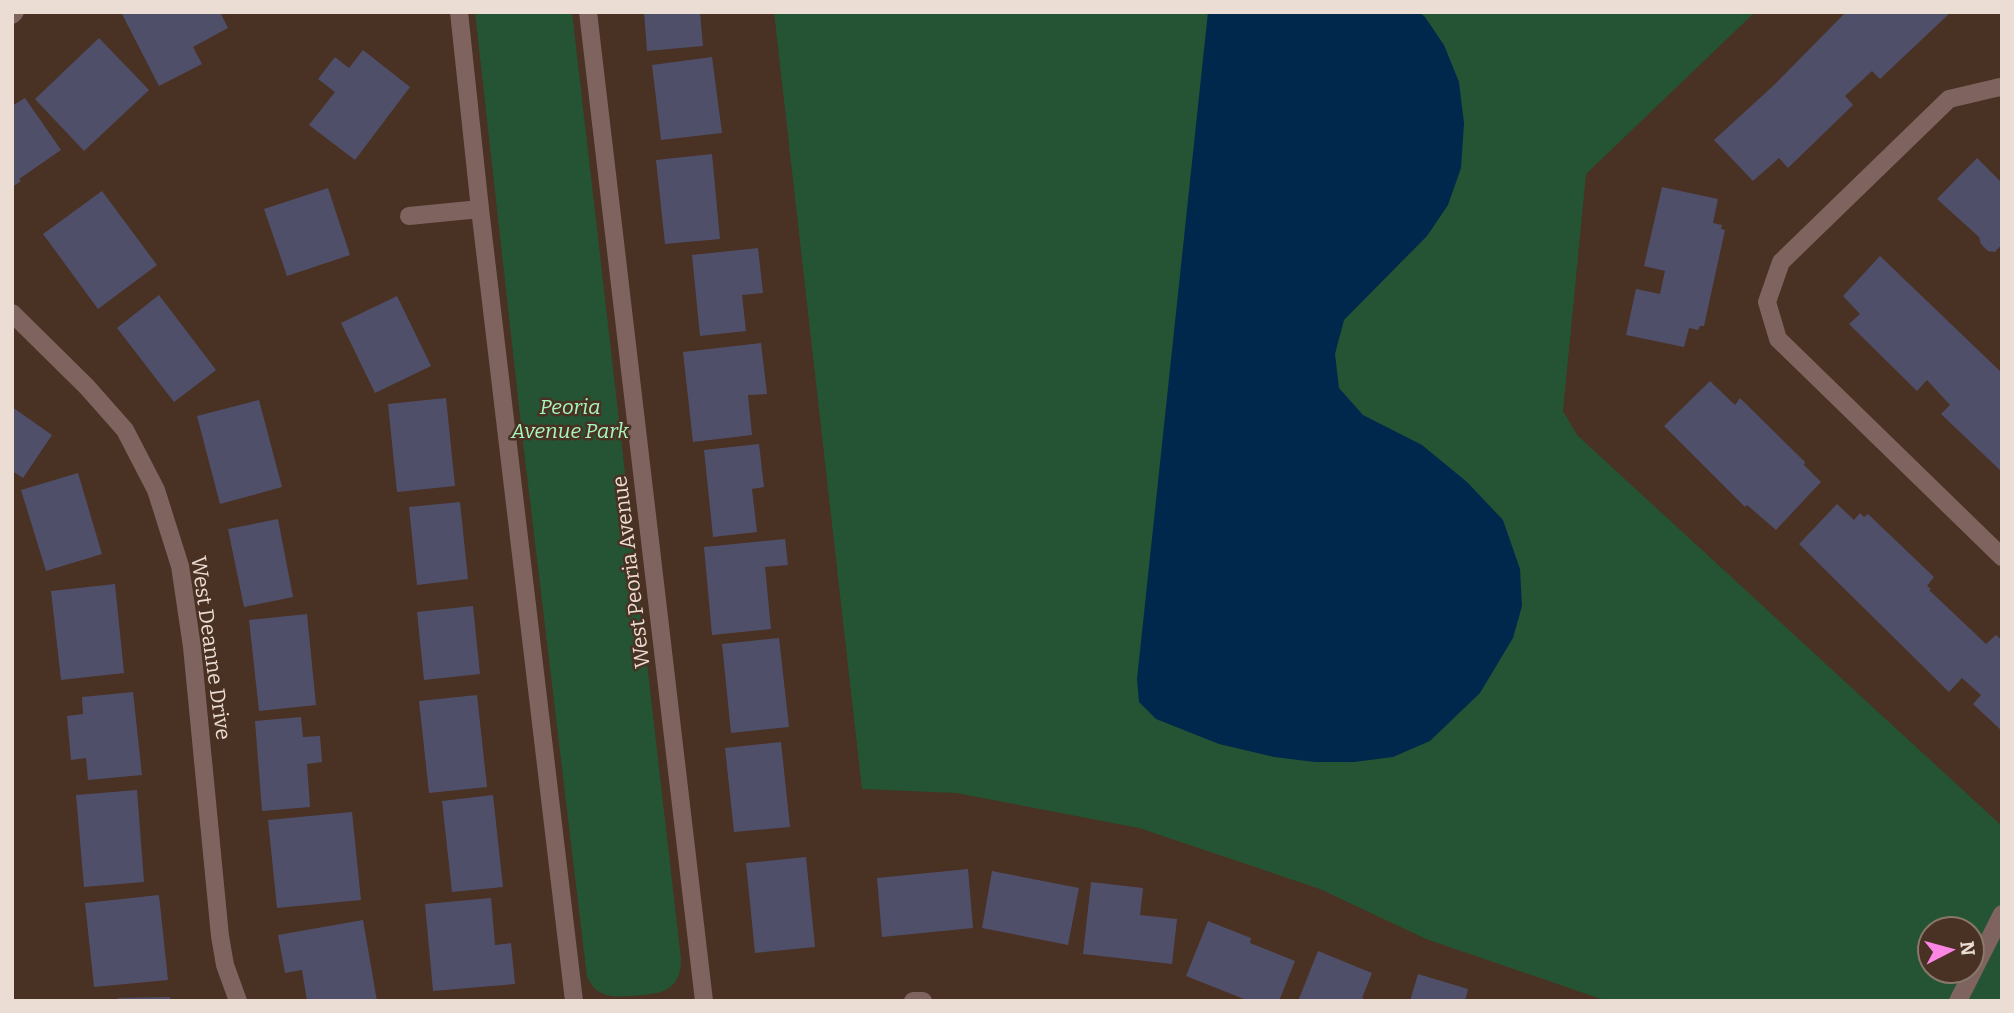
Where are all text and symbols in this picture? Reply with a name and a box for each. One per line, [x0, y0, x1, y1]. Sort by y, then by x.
park label: Peoria Avenue Park [510, 394, 629, 444]
street label: West Peoria Avenue [606, 474, 656, 670]
street label: West Deanne Drive [185, 554, 237, 742]
north arrow [1916, 915, 1986, 985]
text: N [1955, 940, 1980, 957]

